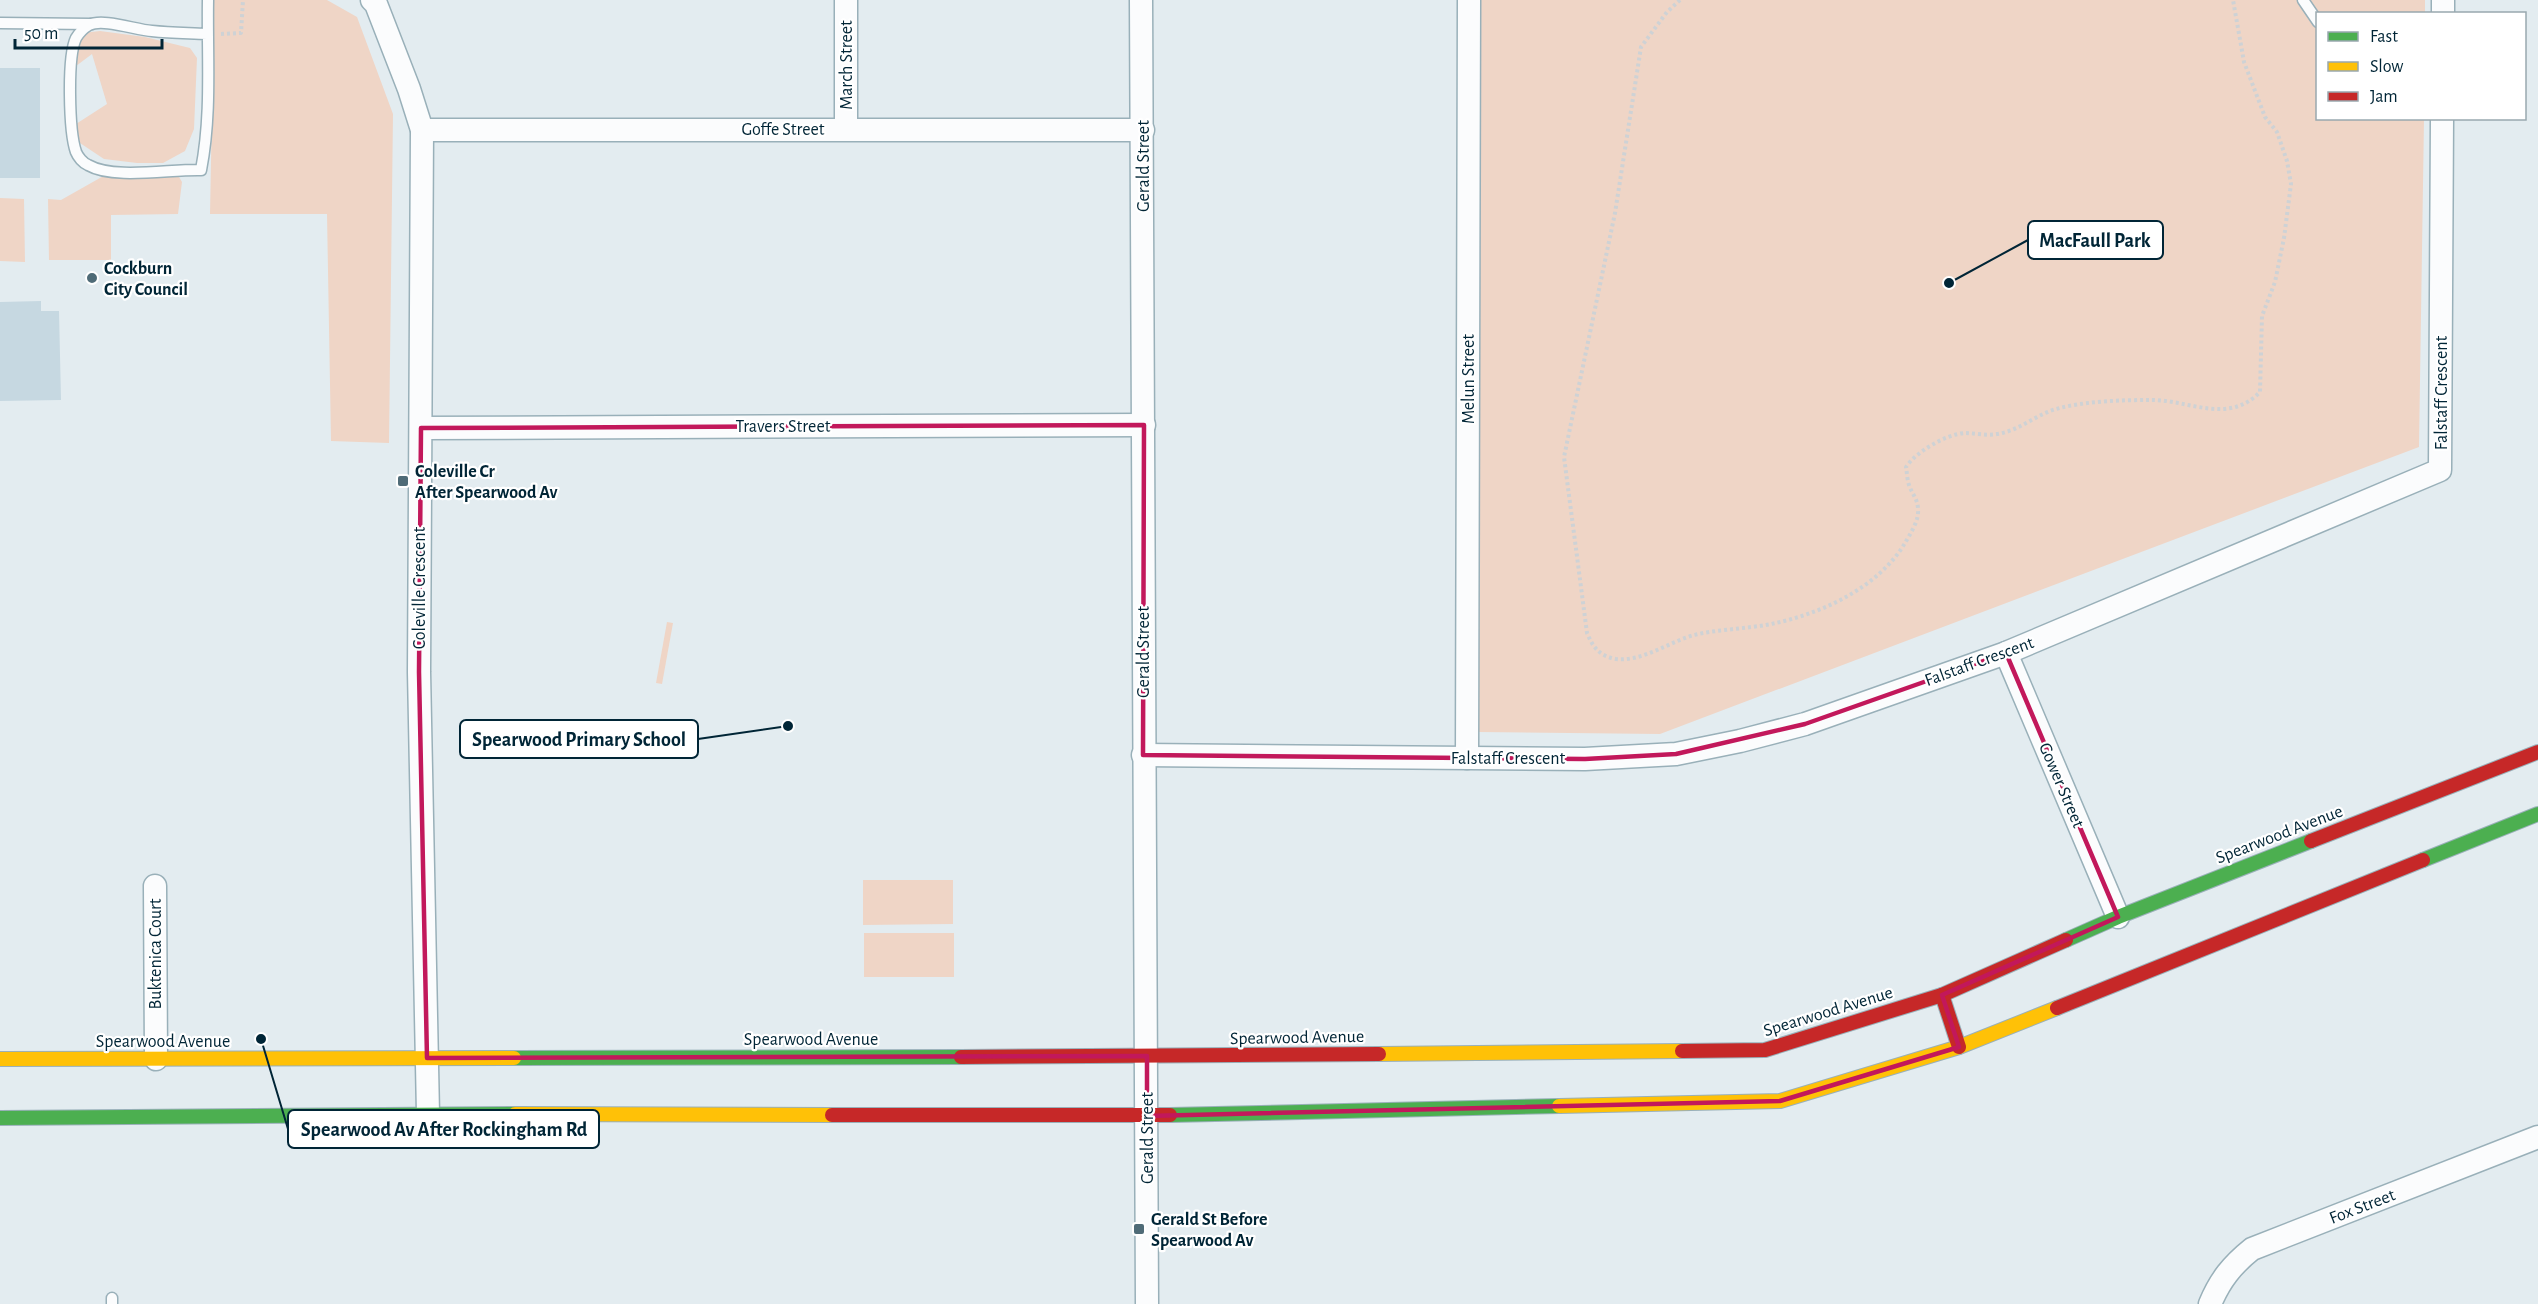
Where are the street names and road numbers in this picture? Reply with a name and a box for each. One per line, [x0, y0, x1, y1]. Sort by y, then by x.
street label: March Street [838, 20, 856, 110]
street label: Gerald Street [1135, 120, 1153, 212]
street label: Goffe Street [741, 121, 825, 139]
street label: Melun Street [1460, 334, 1478, 424]
street label: Falstaff Crescent [2433, 336, 2451, 450]
street label: Travers Street [736, 418, 831, 436]
street label: Coleville Crescent [411, 526, 429, 649]
street label: Gerald Street [1135, 606, 1153, 698]
street label: Falstaff Crescent [1922, 634, 2036, 690]
street label: Gower Street [2035, 740, 2087, 831]
street label: Falstaff Crescent [1451, 750, 1565, 768]
street label: Spearwood Avenue [2213, 802, 2345, 867]
street label: Buktenica Court [147, 898, 165, 1009]
street label: Spearwood Avenue [1761, 984, 1895, 1040]
street label: Spearwood Avenue [1230, 1028, 1364, 1048]
street label: Spearwood Avenue [744, 1031, 878, 1049]
street label: Spearwood Avenue [96, 1033, 230, 1051]
street label: Gerald Street [1139, 1092, 1157, 1184]
street label: Fox Street [2327, 1186, 2398, 1228]

